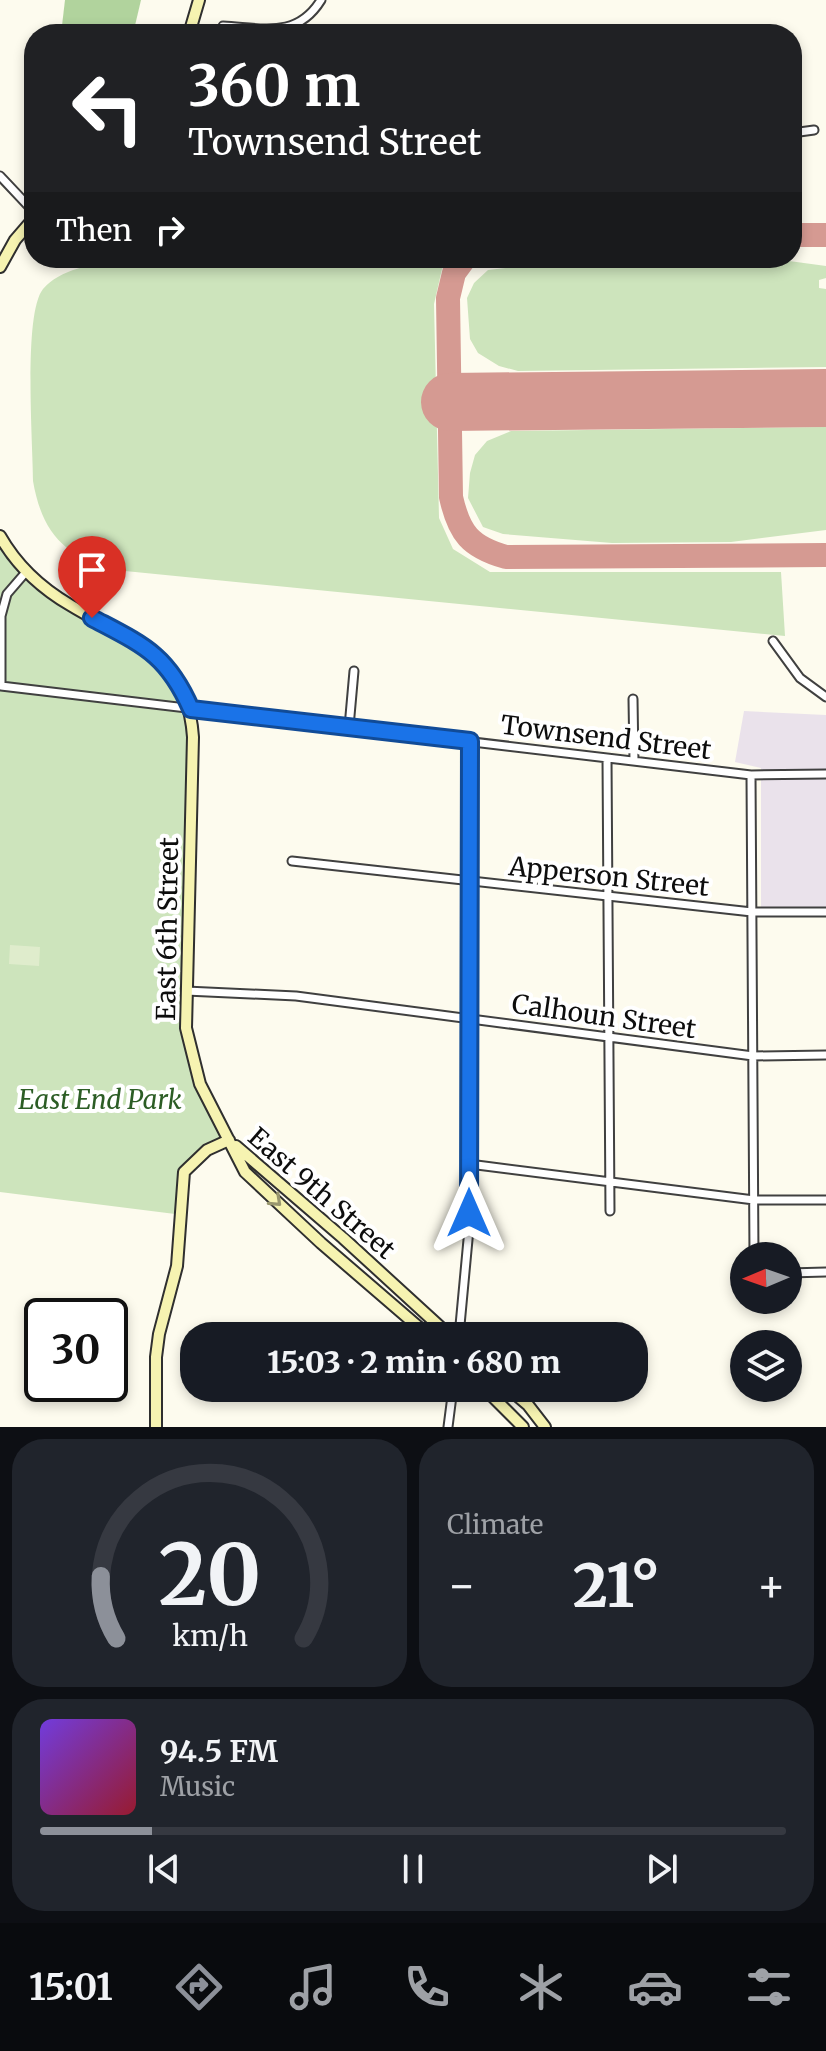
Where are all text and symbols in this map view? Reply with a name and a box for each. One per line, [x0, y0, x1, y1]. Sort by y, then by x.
text: 360 m [188, 51, 360, 121]
icon: left [56, 56, 160, 160]
text: Townsend Street [188, 120, 481, 165]
icon: right [148, 208, 192, 252]
text: Then [56, 211, 132, 249]
pin [58, 536, 126, 618]
icon: arrive [70, 548, 114, 592]
street label: Townsend Street [499, 708, 713, 766]
street label: East 6th Street [149, 837, 185, 1021]
street label: Apperson Street [506, 849, 711, 903]
street label: Calhoun Street [510, 987, 698, 1045]
park label: East End Park [18, 1083, 182, 1116]
street label: East 9th Street [242, 1120, 402, 1266]
position arrow [427, 1171, 511, 1255]
one-way arrow [267, 1191, 281, 1206]
north arrow [730, 1242, 802, 1314]
map controls [730, 1242, 802, 1402]
speed limit sign: 30 [24, 1298, 128, 1402]
button: layers [730, 1330, 802, 1402]
text: 15:03 · 2 min · 680 m [267, 1343, 561, 1381]
text: Climate [447, 1508, 543, 1541]
text: 20 [158, 1523, 261, 1628]
text: 21° [573, 1548, 660, 1623]
text: − [447, 1558, 476, 1613]
text: + [757, 1558, 786, 1613]
text: km/h [172, 1618, 247, 1654]
text: 94.5 FM [160, 1732, 278, 1770]
text: Music [160, 1770, 235, 1803]
icon: previous [142, 1847, 186, 1891]
icon: pause [391, 1847, 435, 1891]
icon: next [640, 1847, 684, 1891]
icon: directions [171, 1959, 227, 2015]
icon: music [285, 1959, 341, 2015]
icon: phone [399, 1959, 455, 2015]
icon: climate [513, 1959, 569, 2015]
icon: car [627, 1959, 683, 2015]
icon: filters [741, 1959, 797, 2015]
text: 15:01 [29, 1965, 113, 2010]

